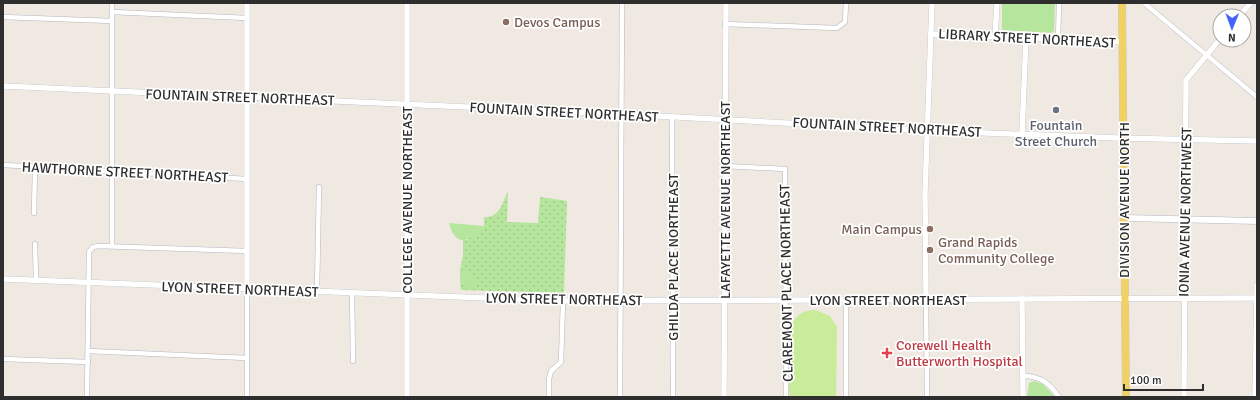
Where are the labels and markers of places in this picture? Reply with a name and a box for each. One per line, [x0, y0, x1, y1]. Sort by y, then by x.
place label: Devos Campus [514, 14, 600, 31]
marker: Devos Campus [501, 17, 511, 27]
marker: Fountain Street Church [1051, 105, 1061, 115]
place label: Fountain Street Church [1015, 117, 1097, 150]
place label: Main Campus [841, 221, 922, 238]
marker: Main Campus [925, 224, 935, 234]
place label: Grand Rapids Community College [938, 234, 1055, 267]
marker: Grand Rapids Community College [925, 245, 935, 255]
place label: Corewell Health Butterworth Hospital [896, 337, 1023, 370]
marker: Corewell Health Butterworth Hospital [881, 347, 893, 359]

